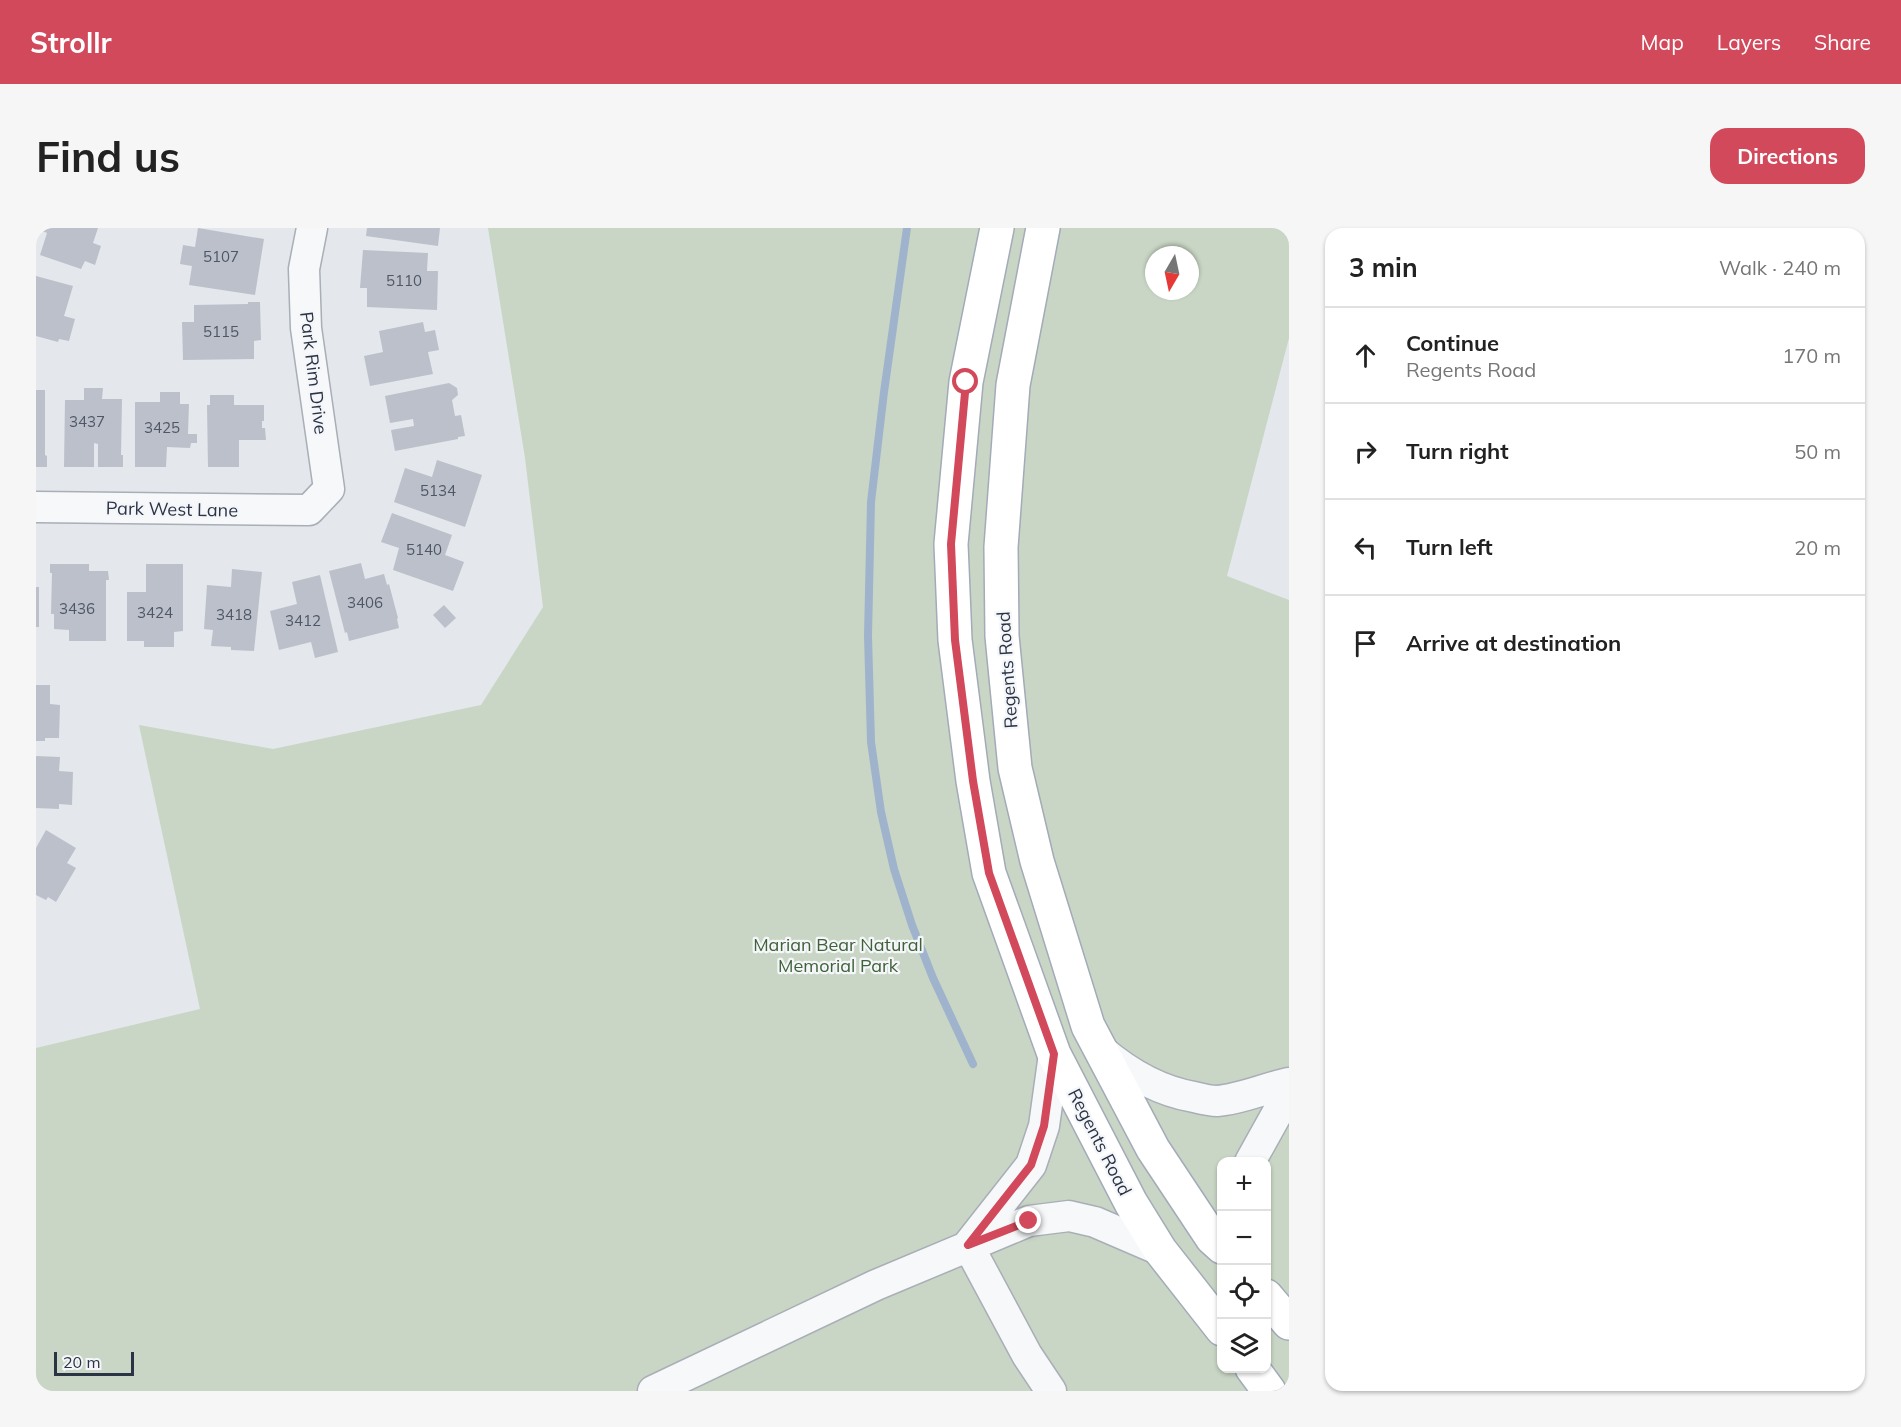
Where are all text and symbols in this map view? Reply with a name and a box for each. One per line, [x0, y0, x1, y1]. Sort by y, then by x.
text: Strollr [30, 25, 112, 60]
text: Map [1641, 29, 1684, 55]
text: Layers [1717, 29, 1781, 55]
text: Share [1814, 29, 1871, 55]
button: Directions [1710, 128, 1865, 184]
text: Find us [36, 130, 180, 183]
north arrow [1145, 246, 1199, 300]
house number: 5107 [203, 247, 239, 266]
text: 3 min [1349, 251, 1418, 284]
text: Walk · 240 m [1719, 255, 1841, 280]
house number: 5110 [386, 271, 422, 290]
street label: Park Rim Drive [295, 310, 333, 436]
house number: 5115 [203, 322, 239, 341]
text: Continue [1406, 329, 1499, 357]
icon: ahead [1349, 339, 1382, 372]
text: 170 m [1782, 343, 1841, 368]
text: Regents Road [1406, 357, 1536, 382]
route start [952, 368, 978, 394]
house number: 3437 [69, 412, 105, 431]
house number: 3425 [144, 418, 180, 437]
icon: right [1349, 435, 1382, 468]
text: Turn right [1406, 437, 1509, 465]
text: 50 m [1794, 439, 1841, 464]
house number: 5134 [420, 481, 456, 500]
street label: Park West Lane [106, 496, 238, 522]
icon: left [1349, 531, 1382, 564]
text: Turn left [1406, 533, 1493, 561]
text: 20 m [1794, 535, 1841, 560]
house number: 5140 [406, 540, 442, 559]
house number: 3406 [347, 593, 383, 612]
house number: 3436 [59, 599, 95, 618]
house number: 3424 [137, 603, 173, 622]
house number: 3418 [216, 605, 252, 624]
house number: 3412 [285, 611, 321, 630]
street label: Regents Road [991, 611, 1023, 729]
icon: arrive [1349, 627, 1382, 660]
text: Arrive at destination [1406, 629, 1621, 657]
park label: Marian Bear Natural Memorial Park [753, 933, 923, 977]
street label: Regents Road [1063, 1085, 1137, 1199]
map controls [1217, 1157, 1271, 1373]
button: + [1217, 1157, 1271, 1211]
route end [1015, 1207, 1041, 1233]
button: − [1217, 1211, 1271, 1265]
button: locate [1217, 1265, 1271, 1319]
button: layers [1217, 1319, 1271, 1373]
scale bar [54, 1349, 134, 1376]
text: 20 m [63, 1352, 100, 1372]

